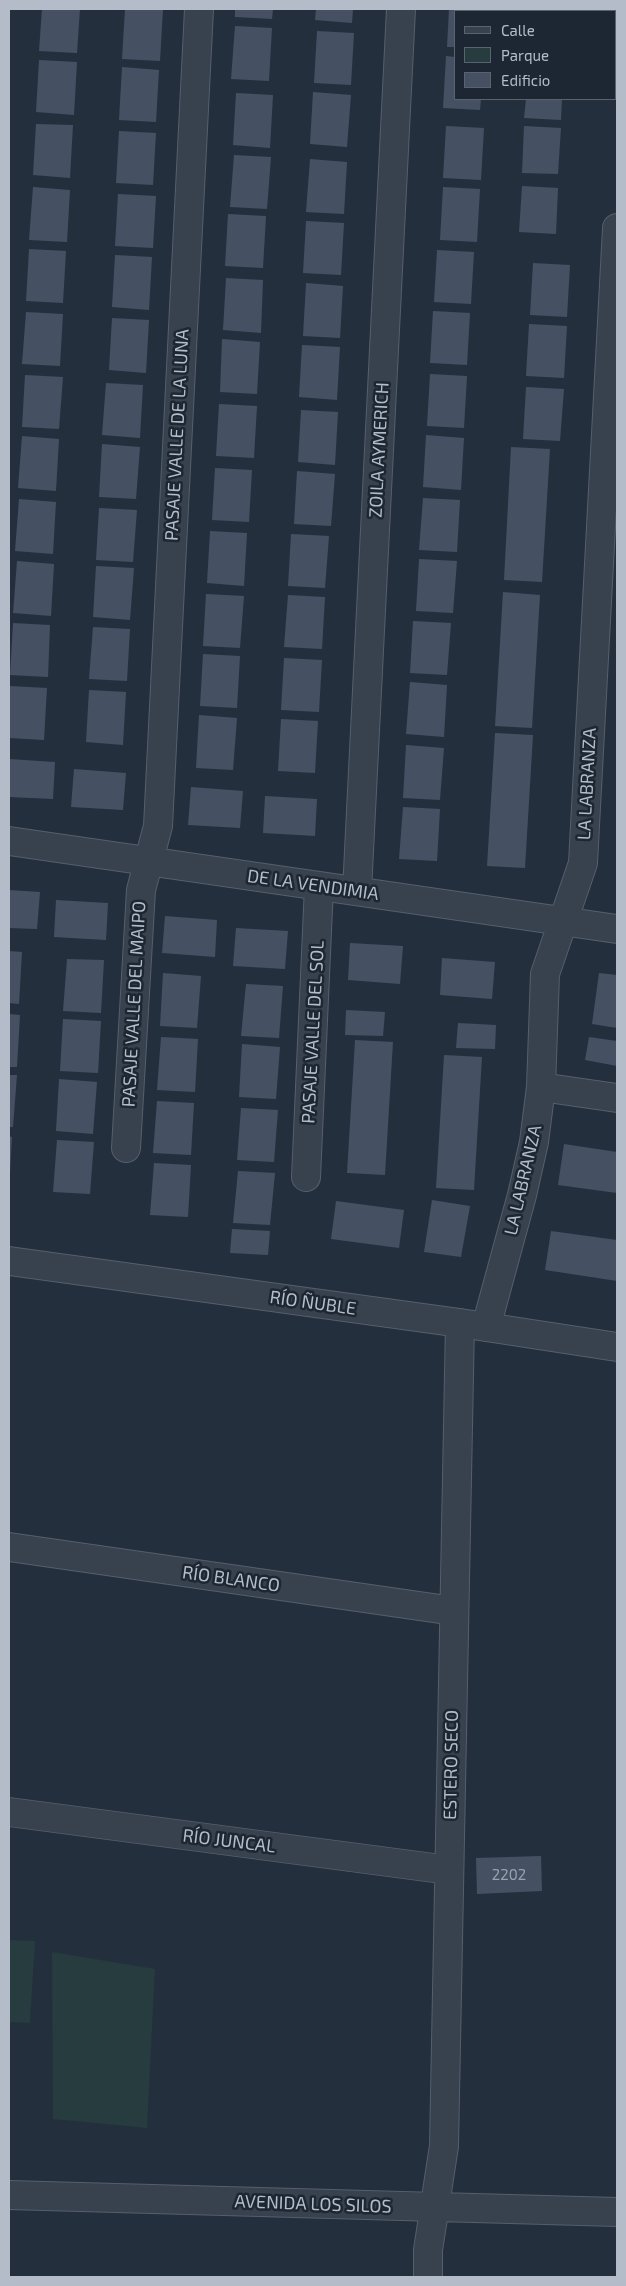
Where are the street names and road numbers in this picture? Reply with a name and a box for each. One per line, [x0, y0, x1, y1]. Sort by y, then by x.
street label: PASAJE VALLE DE LA LUNA [161, 329, 193, 541]
street label: ZOILA AYMERICH [365, 382, 393, 518]
street label: LA LABRANZA [573, 727, 601, 841]
street label: DE LA VENDIMIA [246, 865, 380, 905]
street label: PASAJE VALLE DEL MAIPO [118, 900, 150, 1108]
street label: PASAJE VALLE DEL SOL [297, 940, 329, 1124]
street label: LA LABRANZA [500, 1123, 546, 1237]
street label: RÍO ÑUBLE [268, 1286, 358, 1320]
street label: RÍO BLANCO [181, 1561, 281, 1597]
street label: ESTERO SECO [439, 1710, 463, 1820]
street label: RÍO JUNCAL [181, 1825, 277, 1857]
street label: AVENIDA LOS SILOS [234, 2190, 392, 2218]

